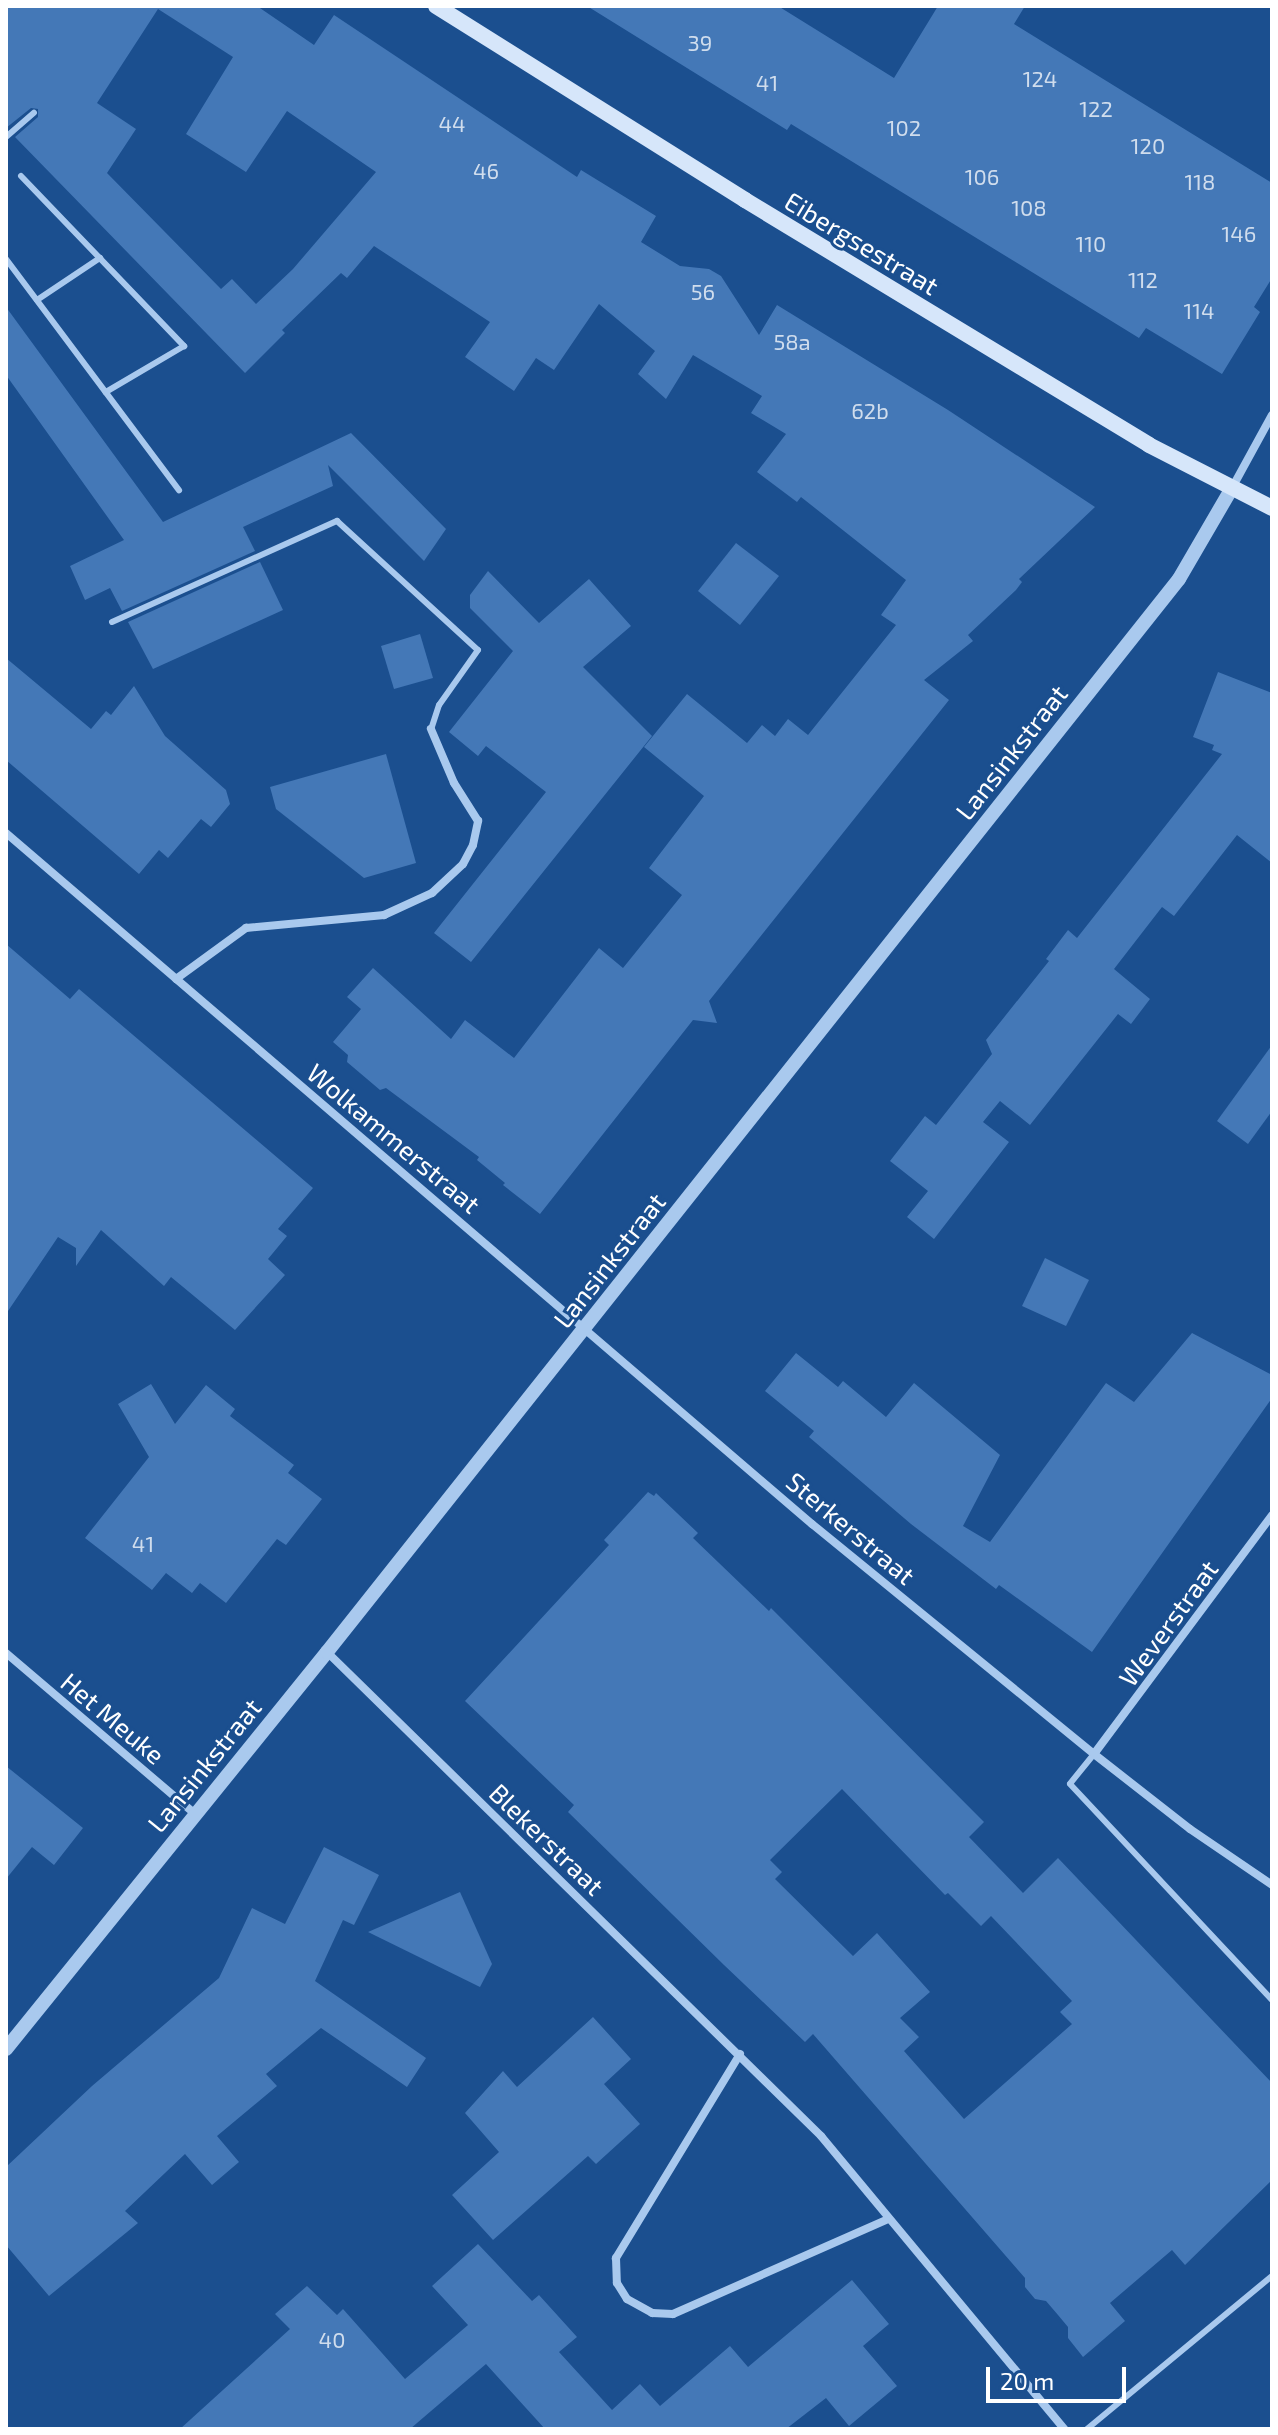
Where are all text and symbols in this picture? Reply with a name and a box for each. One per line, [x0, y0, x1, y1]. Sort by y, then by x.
house number: 39 [688, 30, 712, 56]
house number: 124 [1023, 66, 1057, 92]
house number: 41 [756, 70, 778, 96]
house number: 122 [1079, 96, 1113, 122]
house number: 44 [438, 111, 466, 137]
house number: 102 [887, 115, 921, 141]
house number: 120 [1131, 133, 1165, 159]
house number: 46 [473, 158, 499, 184]
house number: 106 [965, 164, 999, 190]
house number: 118 [1185, 169, 1215, 195]
street label: Eibergsestraat [779, 185, 945, 301]
house number: 108 [1011, 195, 1047, 221]
house number: 146 [1222, 221, 1256, 247]
house number: 110 [1076, 231, 1106, 257]
house number: 112 [1128, 267, 1158, 293]
house number: 56 [691, 279, 715, 305]
house number: 114 [1183, 298, 1215, 324]
house number: 58a [773, 329, 811, 355]
house number: 62b [851, 398, 889, 424]
street label: Lansinkstraat [949, 678, 1073, 826]
street label: Wolkammerstraat [301, 1057, 487, 1219]
street label: Lansinkstraat [547, 1186, 671, 1334]
street label: Sterkerstraat [780, 1465, 922, 1591]
house number: 41 [132, 1531, 154, 1557]
street label: Weverstraat [1112, 1554, 1224, 1692]
street label: Het Meuke [55, 1666, 171, 1770]
street label: Lansinkstraat [141, 1692, 267, 1838]
street label: Blekerstraat [483, 1777, 611, 1901]
house number: 40 [319, 2327, 345, 2353]
scale bar [990, 2351, 1130, 2401]
text: 20 m [1000, 2366, 1054, 2395]

